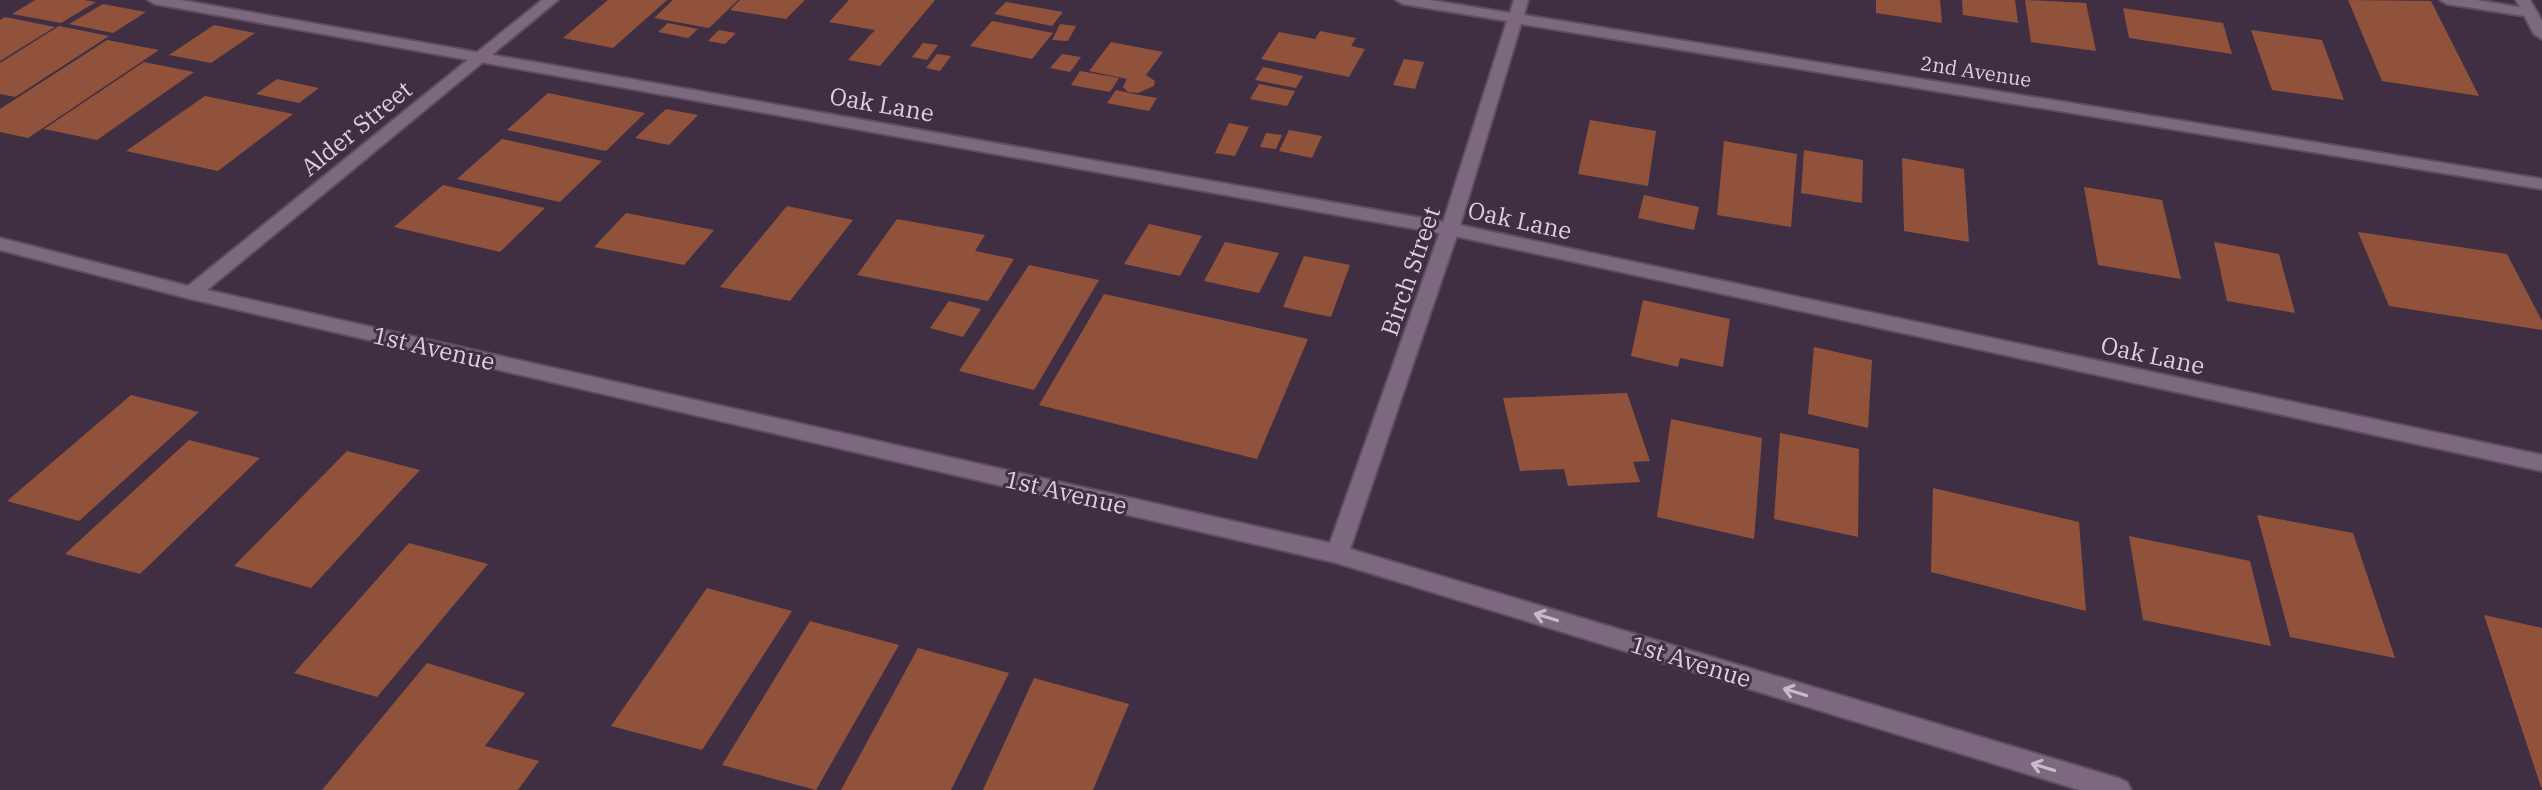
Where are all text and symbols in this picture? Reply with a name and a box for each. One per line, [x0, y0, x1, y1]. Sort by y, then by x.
street label: 2nd Avenue [1919, 49, 2033, 93]
street label: Alder Street [294, 73, 418, 183]
street label: Oak Lane [827, 79, 937, 129]
street label: Oak Lane [1465, 193, 1575, 247]
street label: Birch Street [1373, 202, 1447, 340]
street label: 1st Avenue [370, 318, 498, 378]
street label: Oak Lane [2098, 328, 2208, 382]
street label: 1st Avenue [1002, 462, 1130, 522]
one-way arrow [1533, 609, 1559, 624]
street label: 1st Avenue [1627, 628, 1755, 694]
one-way arrow [1782, 684, 1808, 699]
one-way arrow [2031, 759, 2056, 774]

